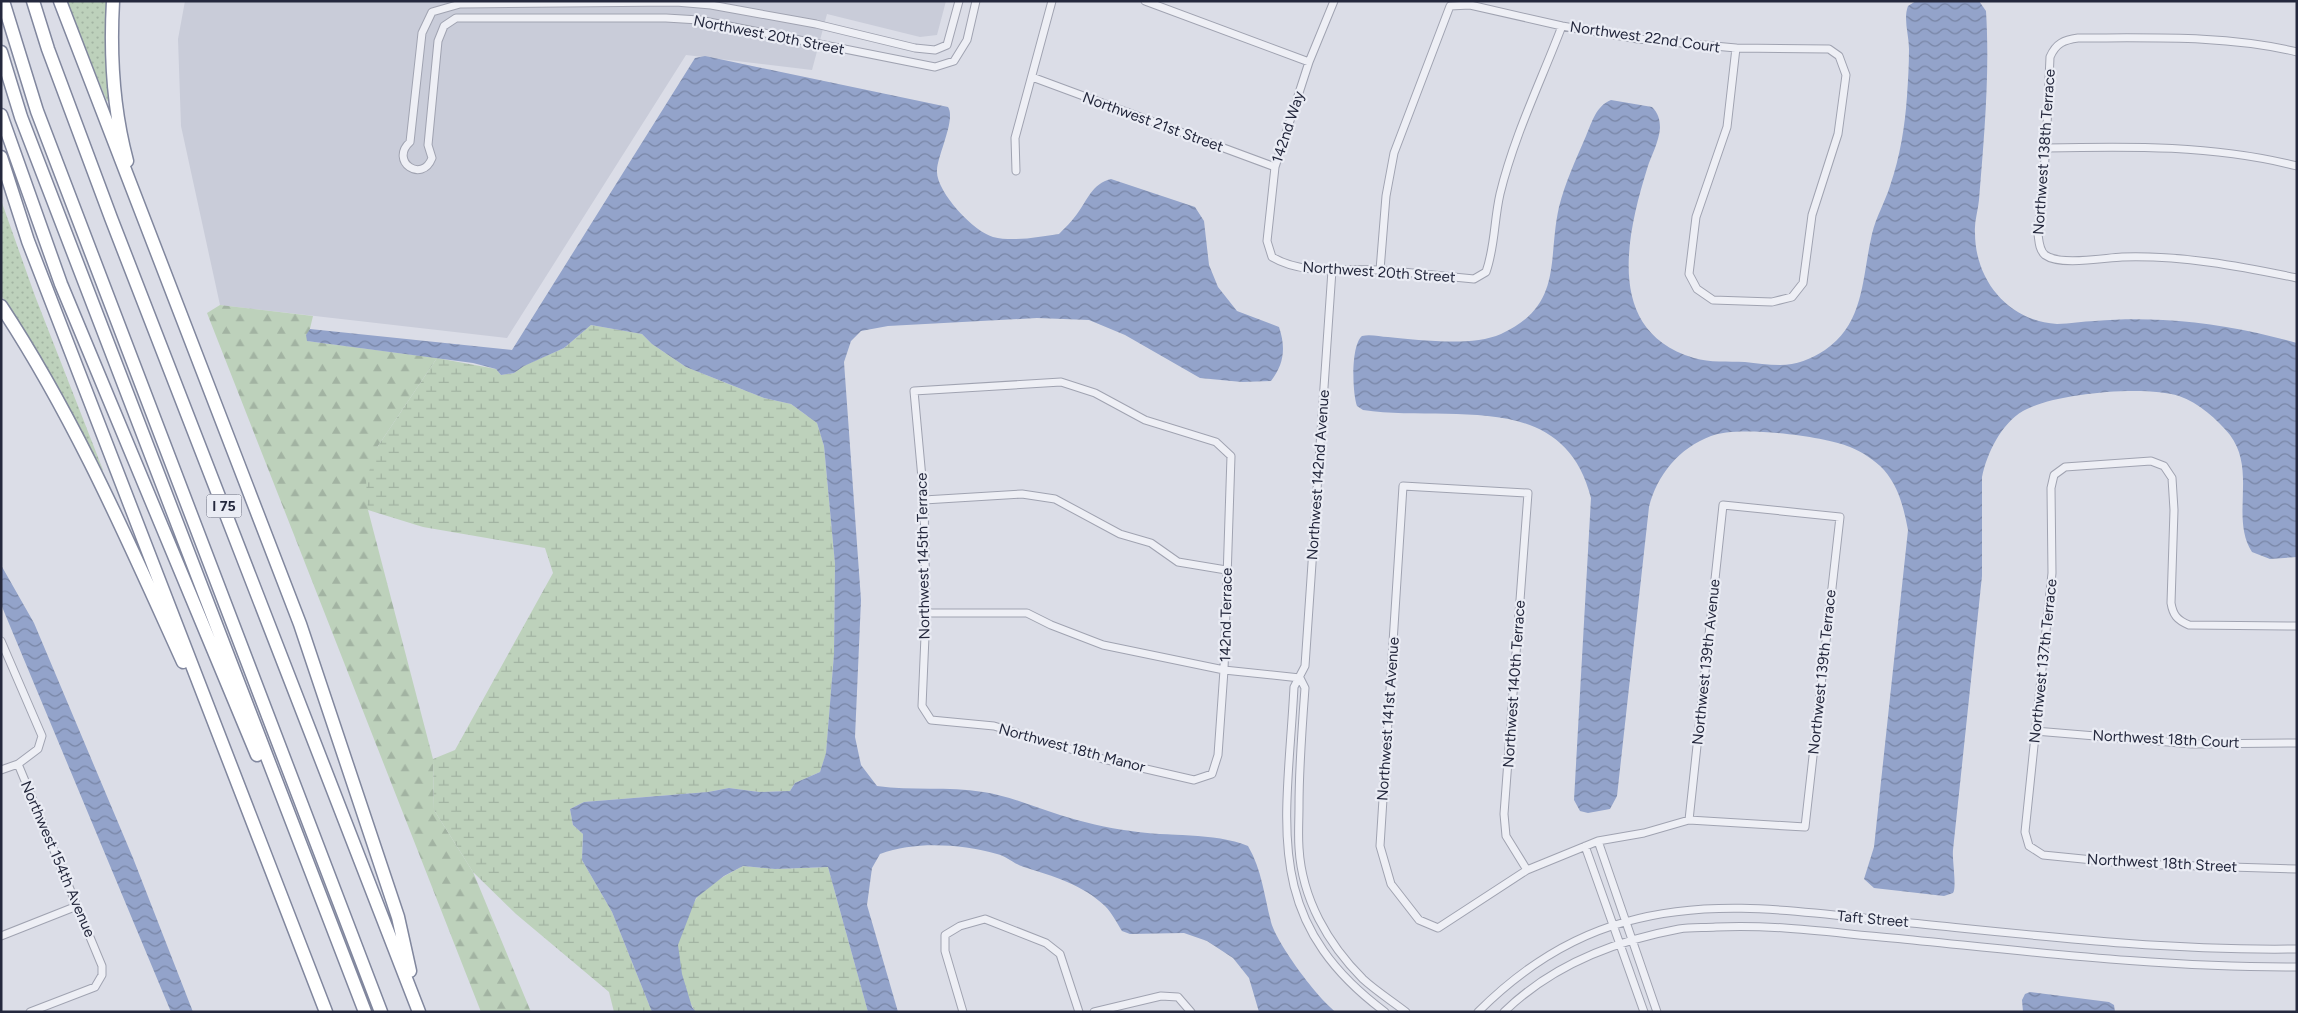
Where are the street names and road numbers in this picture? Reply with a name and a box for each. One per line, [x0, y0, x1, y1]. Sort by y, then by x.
street label: Northwest 20th Street [692, 12, 846, 59]
street label: Northwest 22nd Court [1569, 18, 1722, 57]
street label: Northwest 138th Terrace [2029, 68, 2059, 236]
street label: Northwest 21st Street [1080, 88, 1226, 156]
street label: 142nd Way [1268, 89, 1308, 165]
street label: Northwest 20th Street [1302, 258, 1456, 286]
street label: Northwest 142nd Avenue [1303, 389, 1333, 561]
street label: Northwest 145th Terrace [913, 472, 933, 640]
road number: I 75 [206, 494, 242, 518]
street label: 142nd Terrace [1216, 568, 1236, 662]
street label: Northwest 139th Avenue [1688, 578, 1724, 746]
street label: Northwest 137th Terrace [2025, 578, 2061, 744]
street label: Northwest 139th Terrace [1804, 589, 1840, 755]
street label: Northwest 140th Terrace [1499, 600, 1529, 768]
street label: Northwest 141st Avenue [1373, 636, 1403, 802]
street label: Northwest 18th Manor [997, 720, 1147, 776]
street label: Northwest 18th Court [2092, 726, 2240, 752]
street label: Northwest 154th Avenue [17, 778, 99, 940]
street label: Northwest 18th Street [2086, 850, 2238, 876]
street label: Taft Street [1836, 907, 1910, 931]

